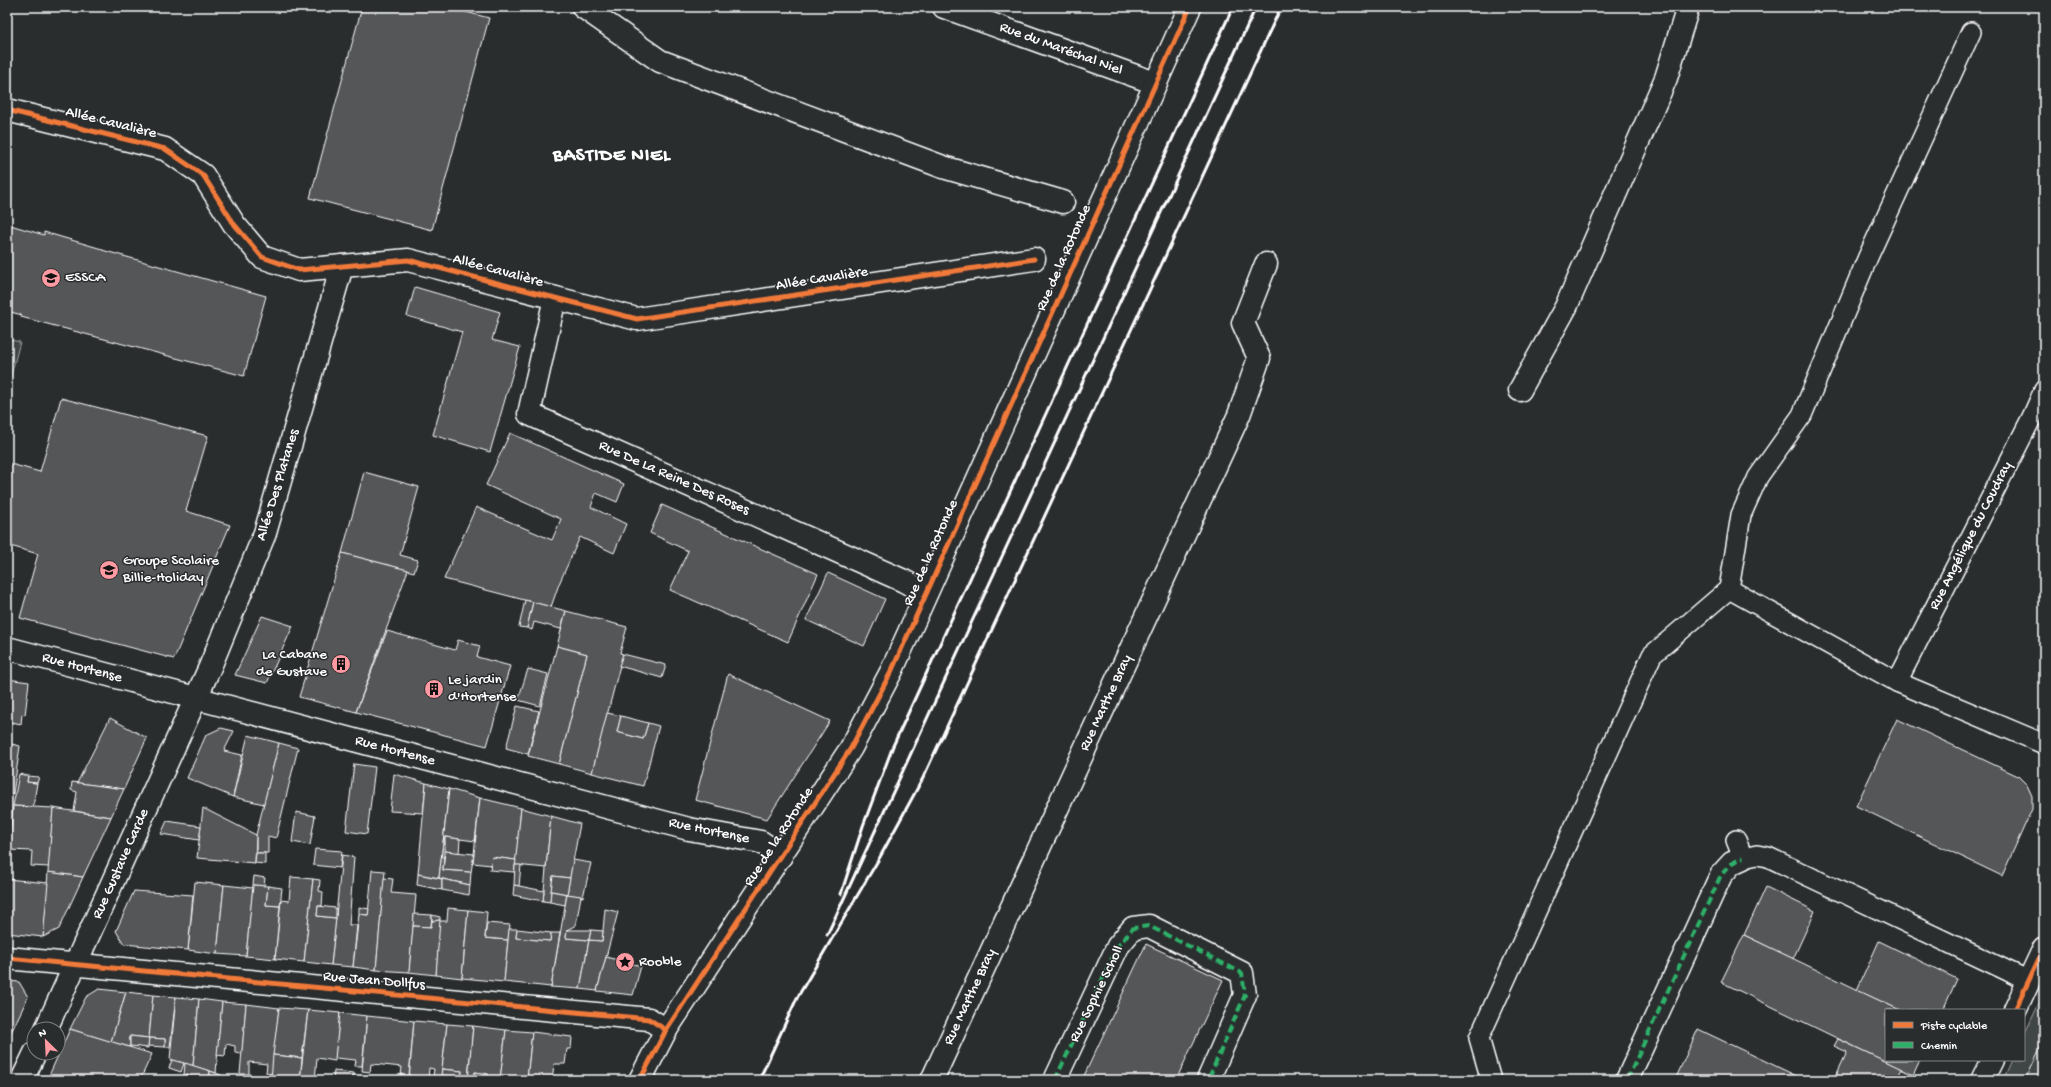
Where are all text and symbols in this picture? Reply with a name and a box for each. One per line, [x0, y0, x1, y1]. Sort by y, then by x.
street label: Rue du Maréchal Niel [997, 18, 1125, 80]
street label: Allée Cavalière [64, 103, 159, 143]
district label: BASTIDE NIEL [552, 145, 671, 168]
street label: Rue de la Rotonde [1032, 202, 1096, 314]
street label: Allée Cavalière [451, 250, 546, 292]
street label: Allée Cavalière [775, 263, 870, 295]
school or university icon: ESSCA [40, 267, 62, 289]
place label: ESSCA [65, 269, 106, 287]
street label: Allée Des Platanes [252, 427, 304, 543]
street label: Rue De La Reine Des Roses [596, 437, 753, 520]
street label: Rue Angélique du Coudray [1926, 458, 2017, 613]
street label: Rue de la Rotonde [899, 497, 963, 609]
place label: Groupe Scolaire Billie-Holiday [122, 552, 219, 587]
school or university icon: Groupe Scolaire Billie-Holiday [98, 559, 120, 581]
place label: La Cabane de Gustave [256, 646, 327, 681]
street label: Rue Hortense [40, 649, 124, 687]
street label: Rue Marthe Bray [1076, 651, 1136, 754]
building icon: La Cabane de Gustave [330, 653, 352, 675]
place label: Le jardin d'Hortense [448, 671, 517, 706]
building icon: Le jardin d'Hortense [423, 678, 445, 700]
street label: Rue Hortense [353, 732, 437, 770]
street label: Rue de la Rotonde [740, 784, 818, 890]
street label: Rue Gustave Carde [89, 806, 154, 922]
street label: Rue Hortense [667, 814, 751, 848]
street label: Rue Sophie Scholl [1066, 943, 1128, 1045]
street label: Rue Marthe Bray [940, 945, 1000, 1048]
place icon: Rooble [614, 951, 636, 973]
place label: Rooble [639, 953, 682, 971]
street label: Rue Jean Dollfus [322, 968, 426, 994]
legend [1885, 1009, 2025, 1061]
text: Piste cyclable [1920, 1020, 1988, 1034]
north arrow [26, 1021, 66, 1061]
text: N [37, 1027, 48, 1041]
text: Chemin [1921, 1040, 1957, 1054]

